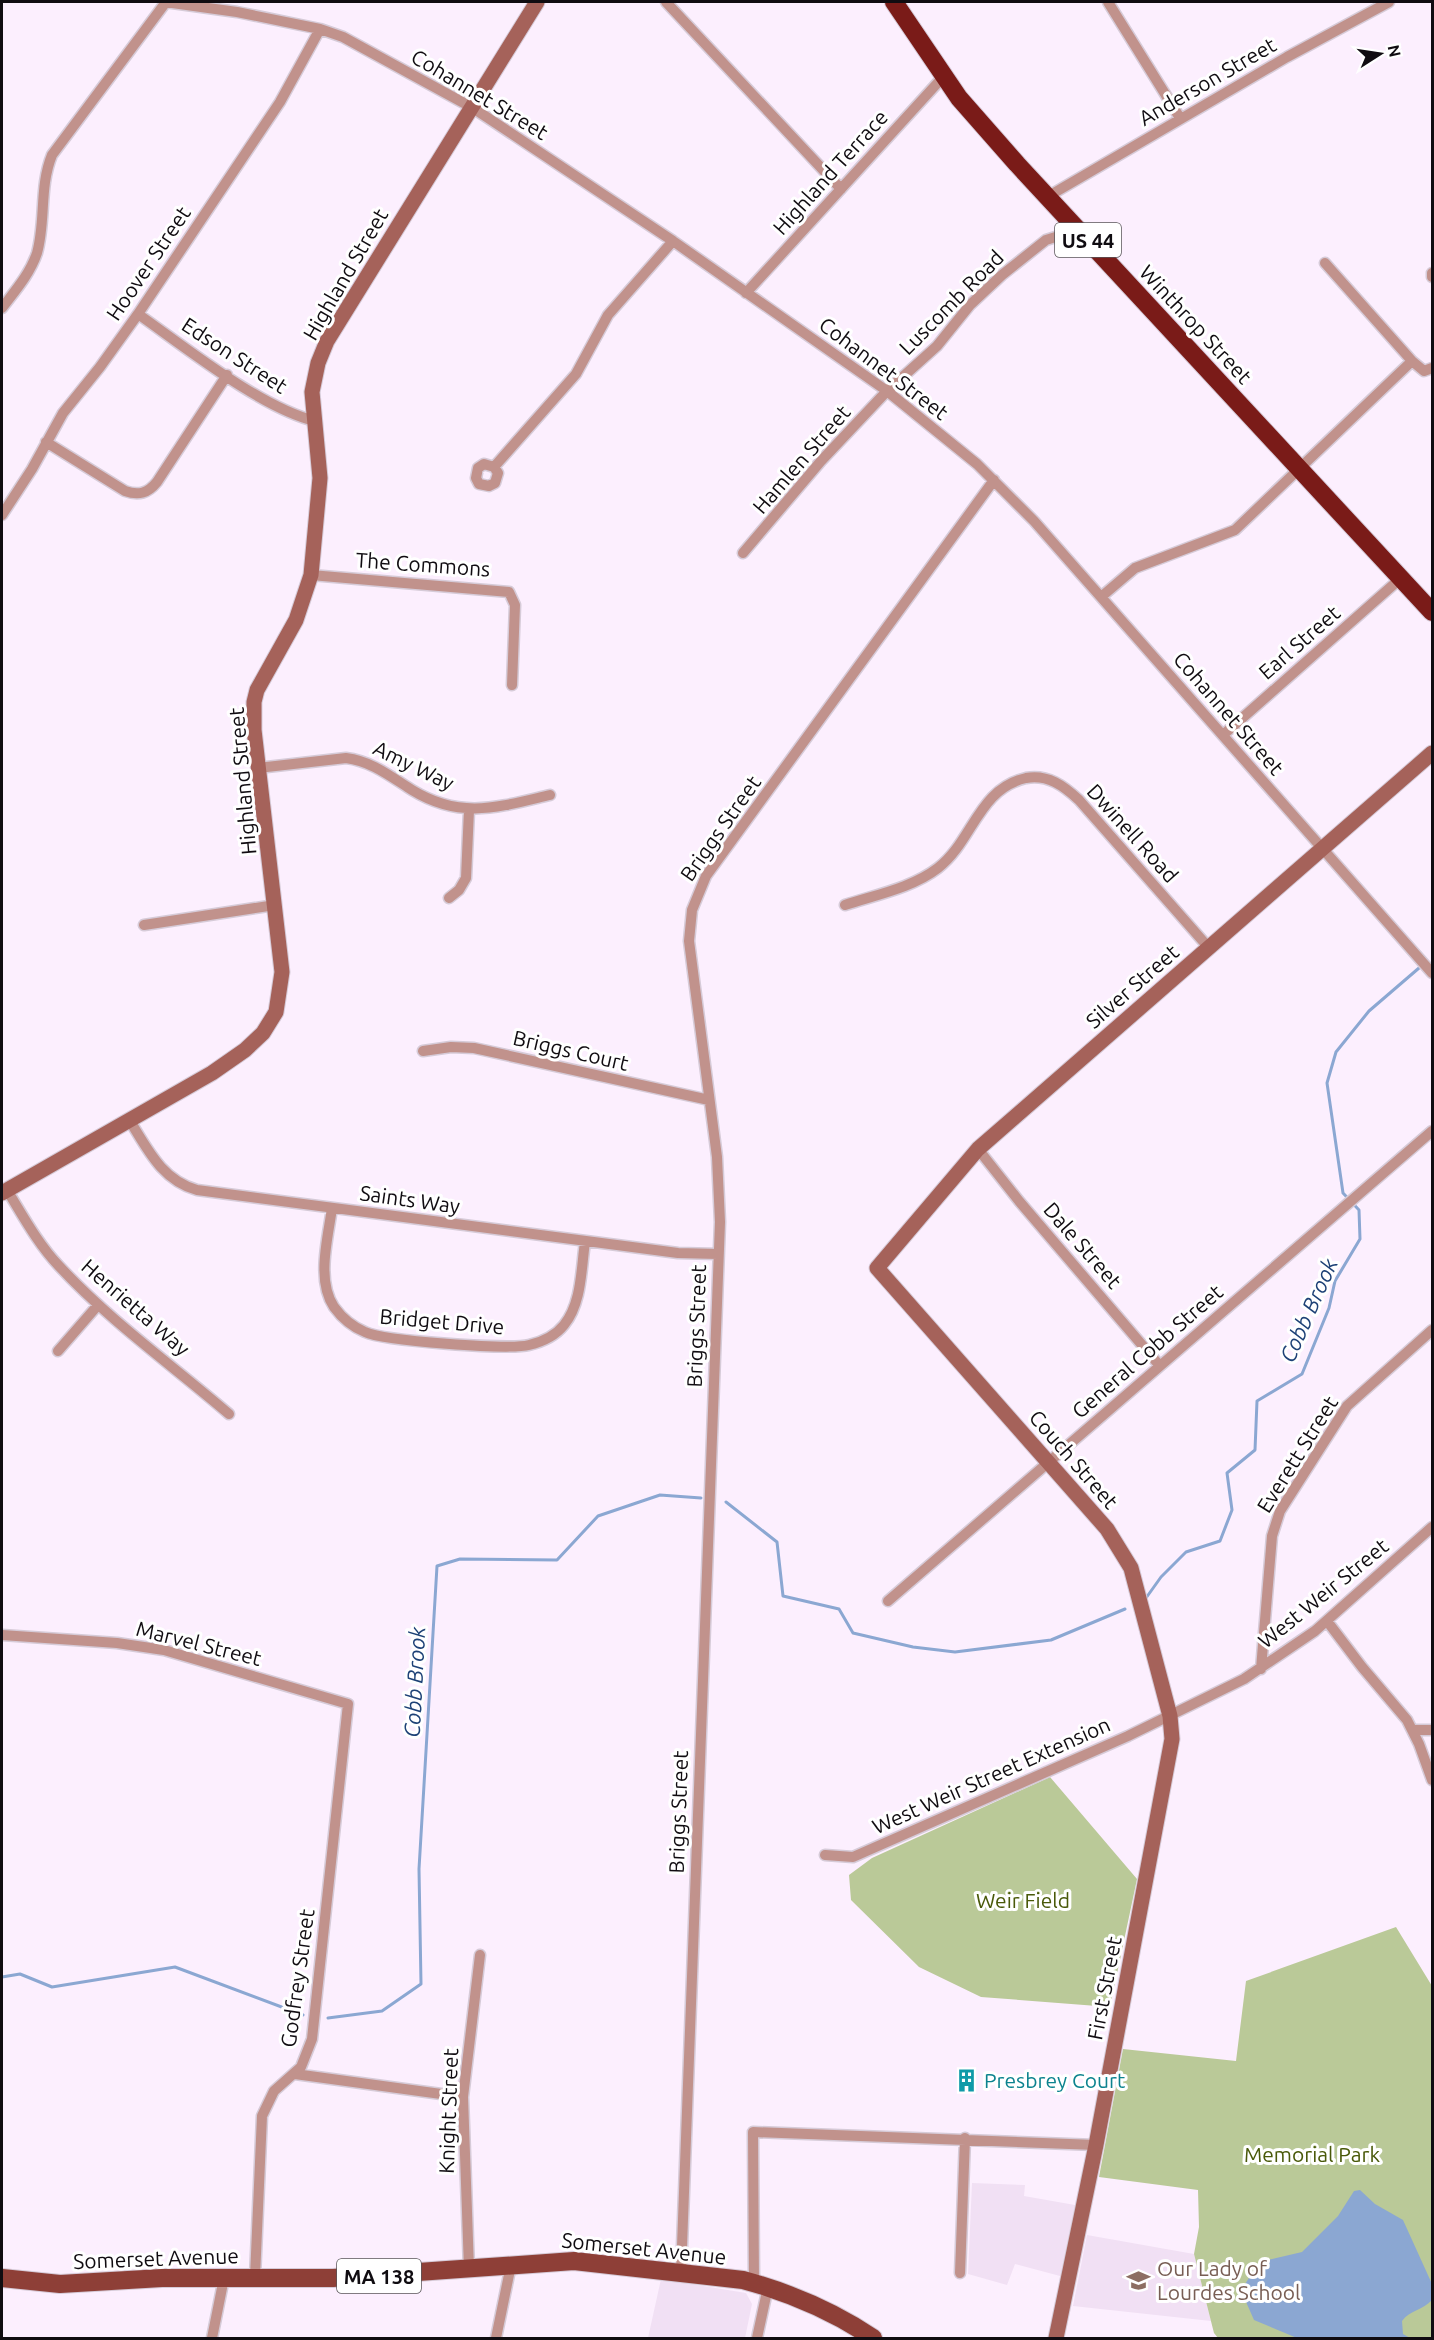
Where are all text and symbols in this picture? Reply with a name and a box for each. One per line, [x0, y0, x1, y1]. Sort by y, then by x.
north arrow [1350, 24, 1410, 84]
street label: Anderson Street [1134, 32, 1280, 130]
text: N [1385, 43, 1405, 59]
street label: Cohannet Street [407, 44, 553, 144]
street label: Highland Terrace [768, 105, 892, 239]
street label: Hoover Street [101, 201, 195, 325]
street label: Highland Street [298, 204, 392, 344]
road number: US 44 [1055, 223, 1121, 257]
street label: Luscomb Road [894, 245, 1008, 359]
street label: Winthrop Street [1135, 260, 1257, 388]
street label: Edson Street [178, 312, 292, 398]
street label: Cohannet Street [815, 312, 953, 424]
street label: Hamlen Street [747, 400, 855, 518]
street label: The Commons [355, 547, 491, 581]
street label: Earl Street [1254, 600, 1344, 684]
street label: Cohannet Street [1169, 647, 1289, 779]
street label: Highland Street [224, 706, 260, 856]
street label: Amy Way [370, 735, 458, 795]
street label: Briggs Street [675, 771, 765, 885]
street label: Dwinell Road [1083, 779, 1183, 887]
street label: Silver Street [1081, 939, 1183, 1033]
street label: Briggs Court [511, 1025, 631, 1075]
street label: Saints Way [358, 1180, 462, 1218]
street label: Dale Street [1039, 1197, 1127, 1293]
water label: Cobb Brook [1274, 1253, 1342, 1366]
street label: Henrietta Way [77, 1254, 195, 1360]
street label: Briggs Street [682, 1264, 710, 1388]
street label: General Cobb Street [1067, 1279, 1227, 1423]
street label: Bridget Drive [379, 1304, 505, 1338]
street label: Everett Street [1252, 1391, 1342, 1517]
street label: Couch Street [1025, 1405, 1123, 1513]
street label: West Weir Street [1253, 1533, 1393, 1653]
street label: Marvel Street [134, 1616, 264, 1670]
water label: Cobb Brook [399, 1625, 429, 1738]
street label: West Weir Street Extension [868, 1712, 1114, 1838]
street label: Briggs Street [664, 1750, 692, 1874]
park label: Weir Field [976, 1888, 1070, 1912]
street label: Godfrey Street [275, 1907, 319, 2049]
street label: First Street [1082, 1934, 1126, 2042]
street label: Knight Street [434, 2048, 462, 2174]
building icon: Presbrey Court [953, 2067, 979, 2093]
place label: Presbrey Court [984, 2068, 1125, 2092]
park label: Memorial Park [1244, 2142, 1380, 2166]
street label: Somerset Avenue [560, 2227, 728, 2269]
street label: Somerset Avenue [73, 2243, 239, 2273]
place label: Our Lady of Lourdes School [1157, 2256, 1301, 2304]
road number: MA 138 [337, 2259, 421, 2293]
school or university icon: Our Lady of Lourdes School [1126, 2267, 1152, 2293]

